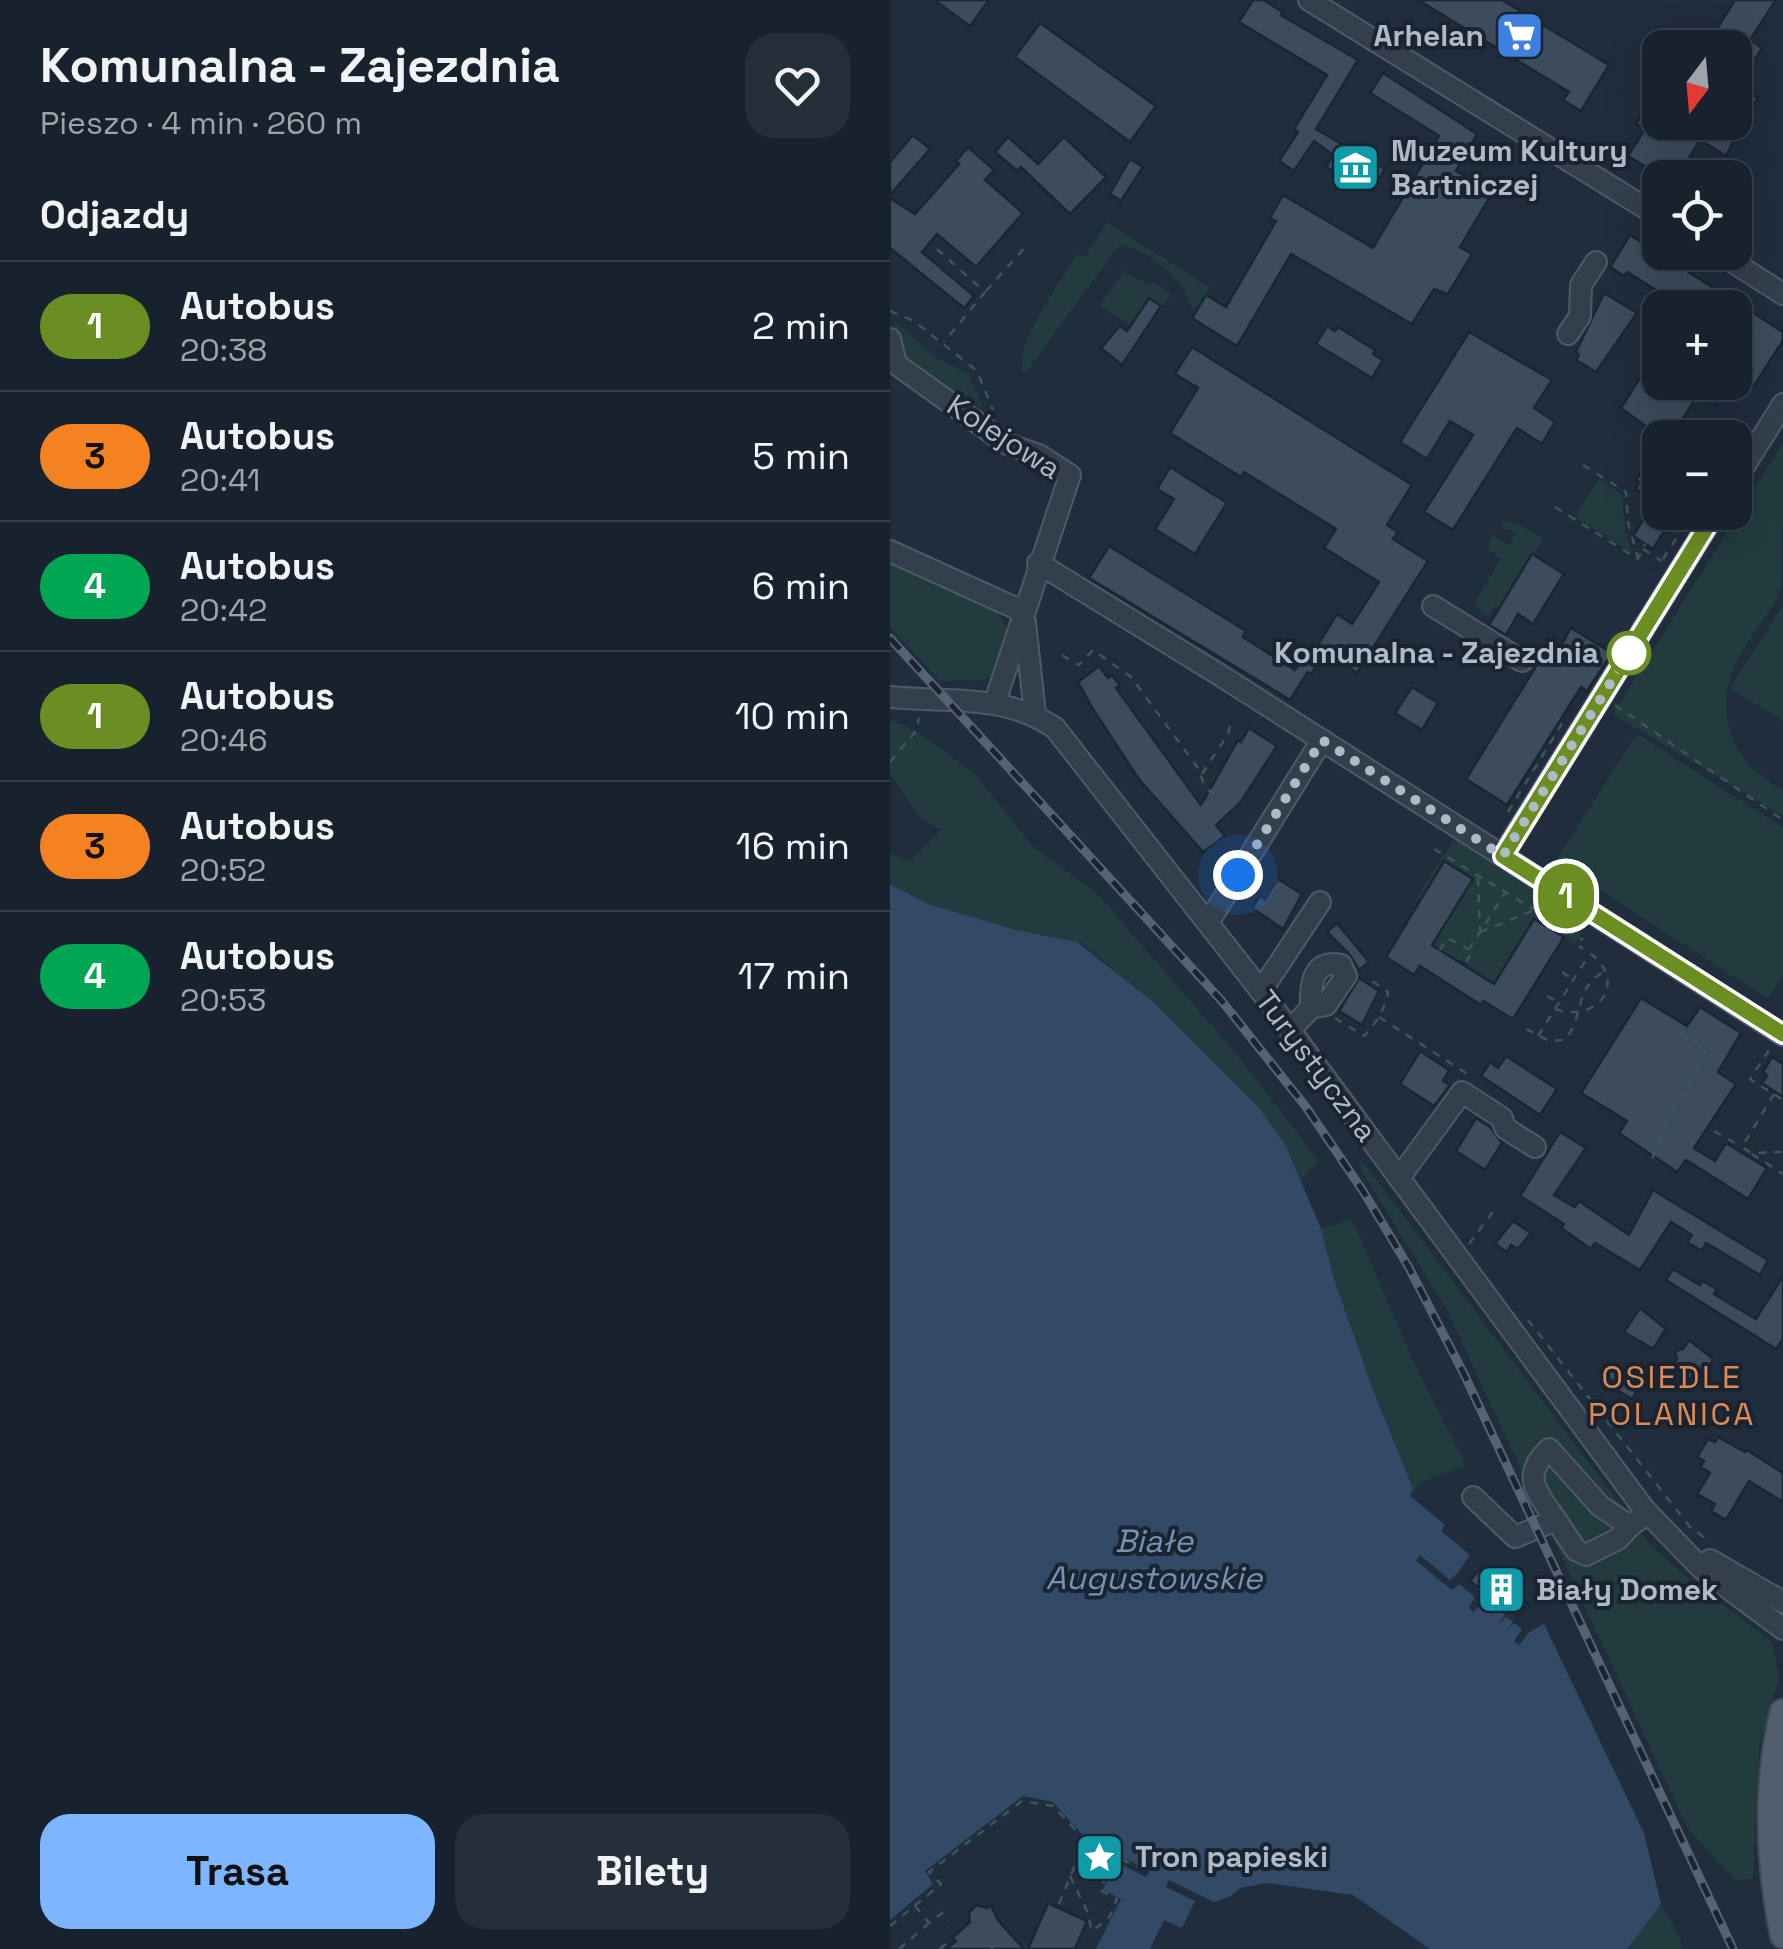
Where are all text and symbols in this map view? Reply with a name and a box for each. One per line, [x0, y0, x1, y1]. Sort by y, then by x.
supermarket icon: Arhelan [1493, 10, 1545, 62]
place label: Arhelan [1374, 16, 1484, 55]
north arrow [1642, 30, 1752, 140]
map controls [1642, 30, 1752, 530]
button: heart [745, 33, 850, 138]
text: Komunalna - Zajezdnia [40, 35, 560, 96]
text: Pieszo · 4 min · 260 m [40, 103, 362, 143]
place label: Muzeum Kultury Bartniczej [1391, 131, 1628, 204]
museum icon: Muzeum Kultury Bartniczej [1330, 142, 1382, 194]
button: locate [1642, 160, 1752, 270]
text: Odjazdy [40, 191, 189, 239]
text: Autobus [180, 282, 335, 330]
button: + [1642, 290, 1752, 400]
text: 2 min [752, 302, 850, 350]
text: 1 [87, 304, 103, 348]
text: 20:38 [180, 330, 267, 370]
street label: Kolejowa [940, 385, 1069, 488]
text: Autobus [180, 412, 335, 460]
button: − [1642, 420, 1752, 530]
text: 5 min [752, 432, 850, 480]
text: 3 [84, 434, 106, 478]
text: 20:41 [180, 460, 261, 500]
text: Autobus [180, 542, 335, 590]
text: 6 min [752, 562, 850, 610]
text: 4 [84, 564, 106, 608]
text: 20:42 [180, 590, 267, 630]
marker: Komunalna - Zajezdnia [1608, 632, 1650, 674]
place label: Komunalna - Zajezdnia [1274, 633, 1599, 672]
text: Autobus [180, 672, 335, 720]
text: 10 min [735, 692, 850, 740]
text: 1 [87, 694, 103, 738]
text: 20:46 [180, 720, 268, 760]
text: Autobus [180, 802, 335, 850]
text: 16 min [736, 822, 850, 870]
text: 3 [84, 824, 106, 868]
text: 20:52 [180, 850, 266, 890]
your location [1213, 850, 1263, 900]
line badge: 1 [1534, 864, 1598, 928]
text: 1 [1558, 874, 1574, 918]
text: Autobus [180, 932, 335, 980]
text: 17 min [738, 952, 850, 1000]
text: 4 [84, 954, 106, 998]
text: 20:53 [180, 980, 266, 1020]
street label: Turystyczna [1247, 982, 1386, 1149]
district label: OSIEDLE POLANICA [1588, 1357, 1756, 1434]
water label: Białe Augustowskie [1046, 1521, 1263, 1598]
building icon: Biały Domek [1475, 1564, 1527, 1616]
place label: Biały Domek [1536, 1570, 1718, 1609]
button: Trasa [40, 1814, 435, 1929]
button: Bilety [455, 1814, 850, 1929]
place icon: Tron papieski [1074, 1831, 1126, 1883]
place label: Tron papieski [1135, 1837, 1328, 1876]

